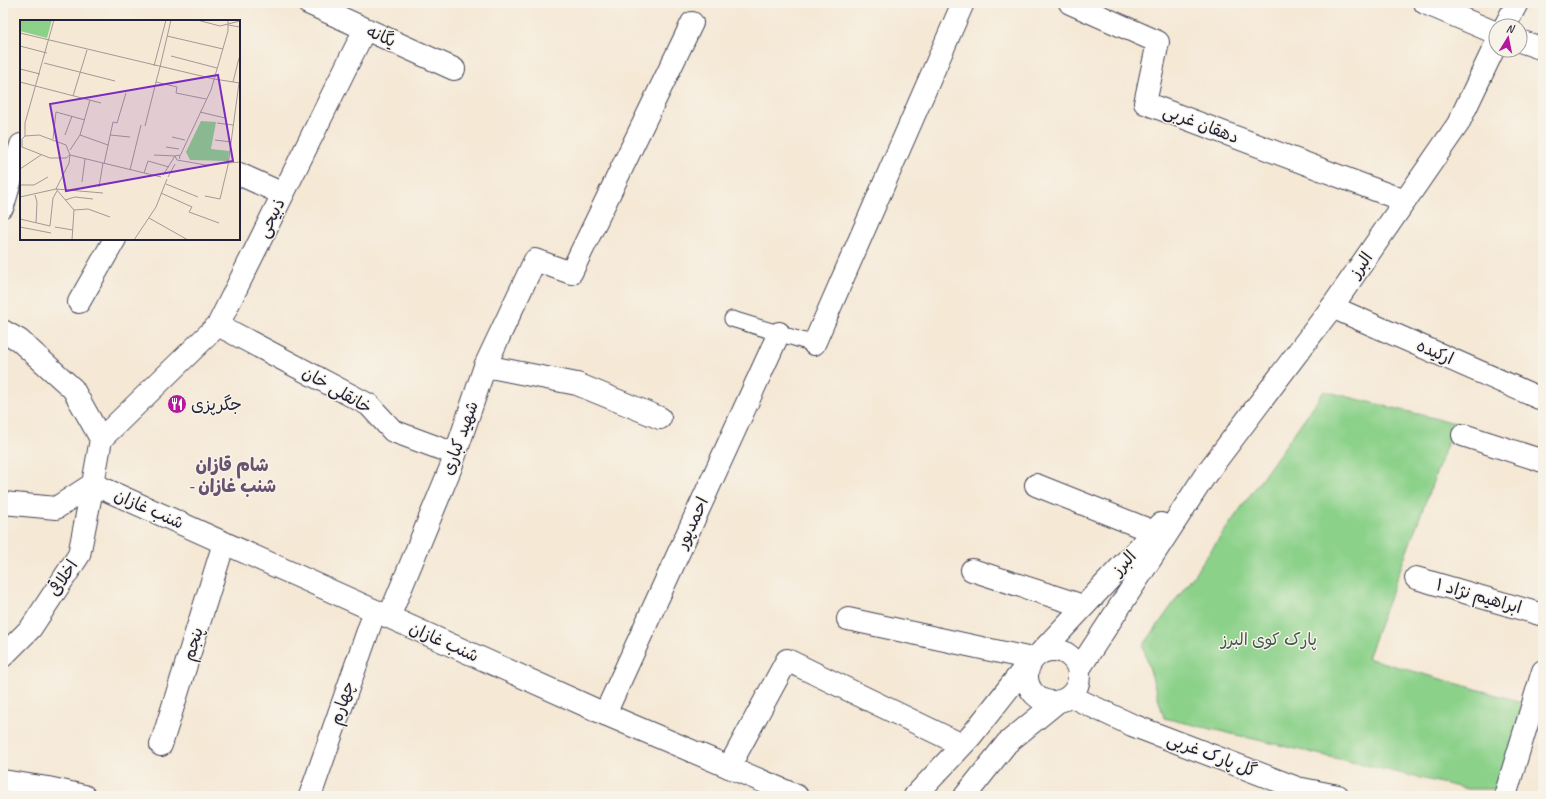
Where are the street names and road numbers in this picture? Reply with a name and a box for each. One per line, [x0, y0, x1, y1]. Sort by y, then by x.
street label: یگانه [363, 20, 399, 52]
street label: دهقان غربی [1160, 100, 1242, 148]
street label: ذبیحی [253, 195, 289, 241]
street label: البرز [1344, 248, 1377, 284]
street label: ارکیده [1413, 335, 1457, 369]
street label: خانقلی خان [298, 362, 376, 418]
street label: شهید کباری [437, 398, 483, 478]
street label: شنب غازان [111, 484, 187, 534]
street label: احمدپور [670, 494, 714, 554]
street label: البرز [1106, 546, 1141, 581]
street label: اخلاقی [43, 555, 83, 600]
street label: ابراهیم نژاد ۱ [1433, 574, 1524, 620]
street label: شنب غازان [406, 617, 482, 667]
street label: پنجم [178, 625, 210, 664]
street label: چهارم [325, 678, 361, 728]
street label: گل پارک غربی [1164, 728, 1260, 783]

